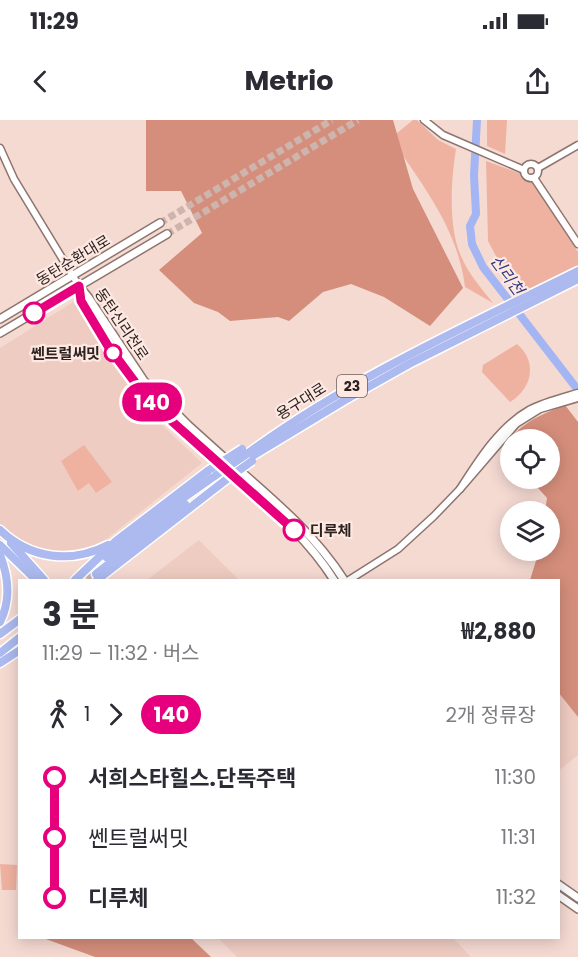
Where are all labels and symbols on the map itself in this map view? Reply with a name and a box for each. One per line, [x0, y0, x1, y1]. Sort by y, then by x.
street label: 동탄순환대로 [32, 230, 114, 290]
water label: 신리천 [485, 250, 531, 301]
street label: 동탄신리천로 [90, 284, 154, 364]
unlabelled marker [23, 302, 45, 324]
place label: 쎈트럴써밋 [31, 343, 100, 364]
marker: 쎈트럴써밋 [104, 344, 122, 362]
road number: 23 [337, 375, 367, 397]
street label: 용구대로 [272, 377, 330, 425]
line badge: 140 [118, 382, 186, 422]
marker: 디루체 [283, 519, 305, 541]
place label: 디루체 [310, 520, 351, 541]

